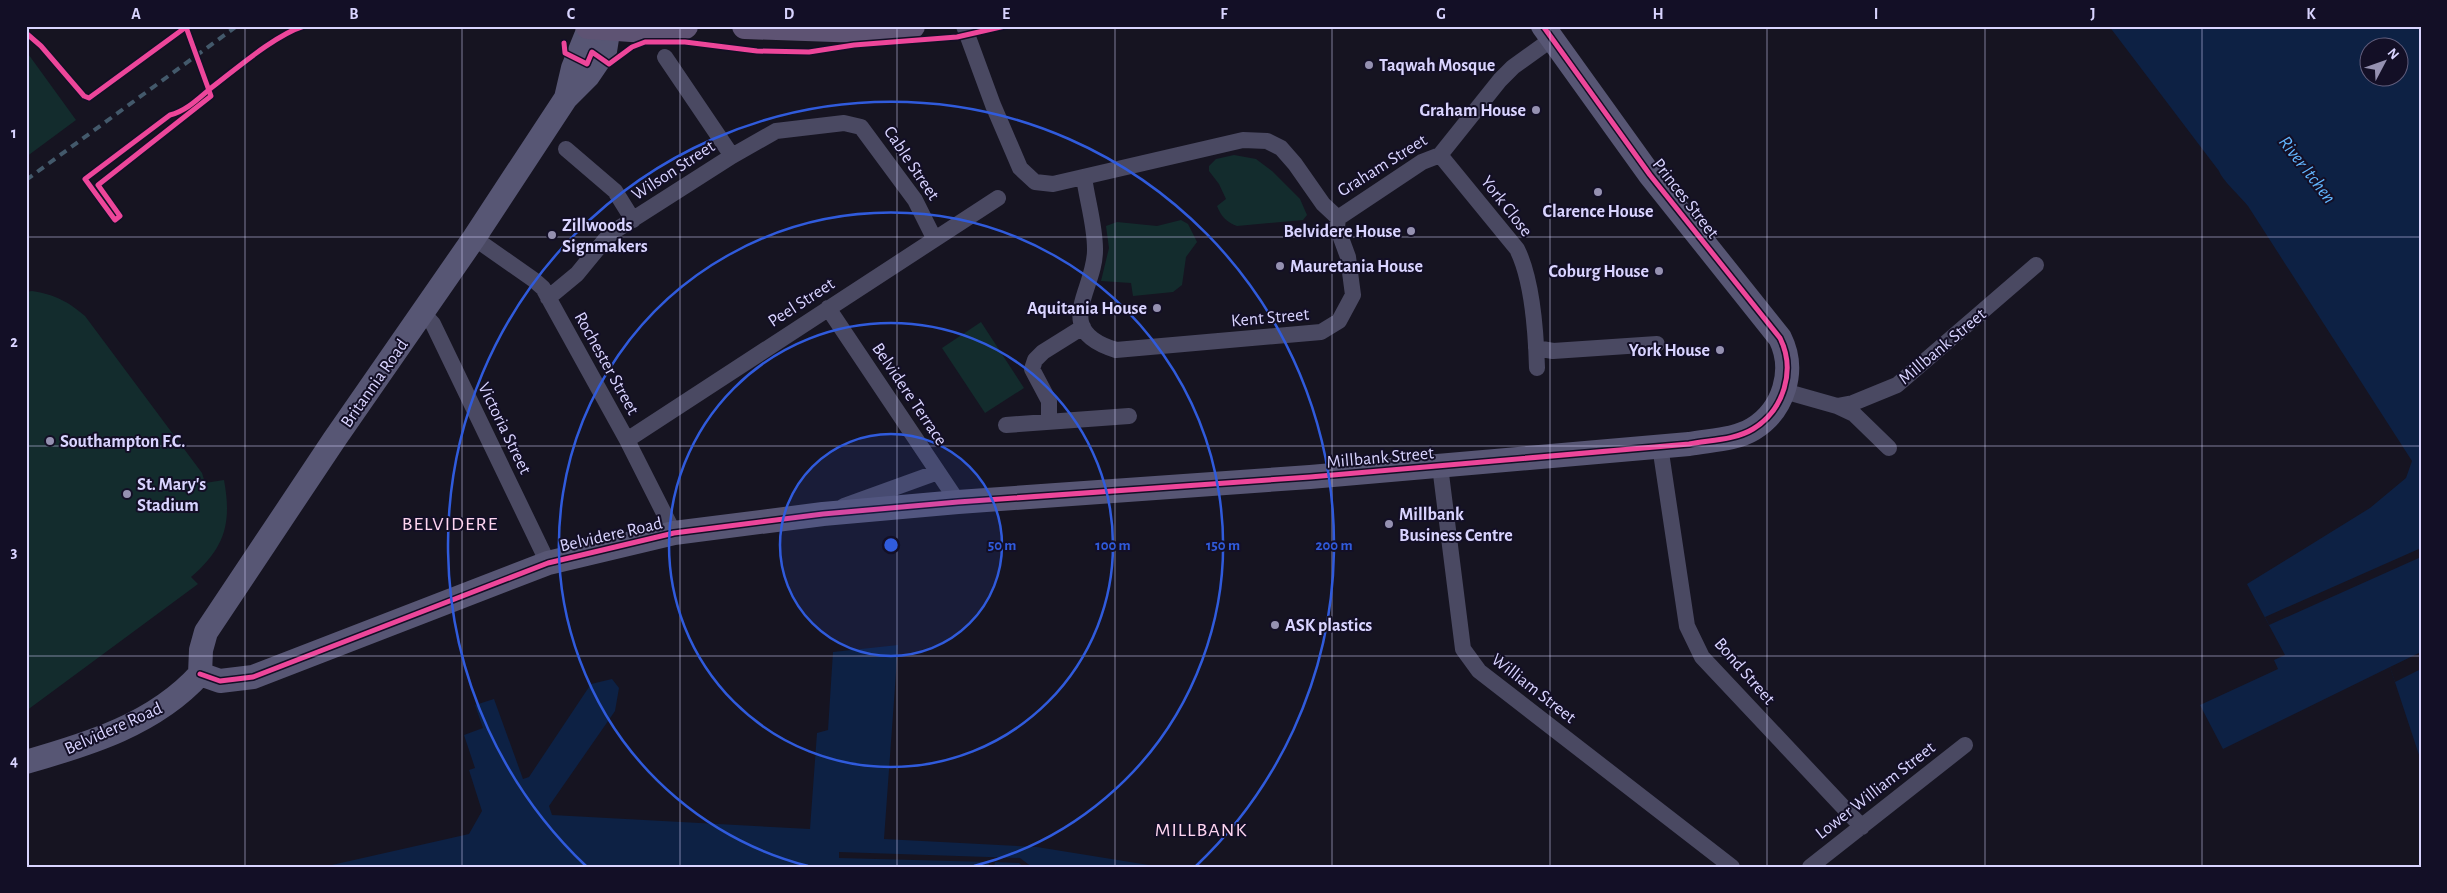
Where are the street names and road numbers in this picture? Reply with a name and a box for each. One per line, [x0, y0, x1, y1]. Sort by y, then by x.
street label: Cable Street [880, 123, 943, 204]
street label: Graham Street [1335, 131, 1431, 200]
street label: Wilson Street [629, 137, 718, 204]
street label: Princes Street [1649, 155, 1722, 242]
street label: York Close [1477, 173, 1535, 240]
street label: Peel Street [765, 275, 838, 331]
street label: Millbank Street [1896, 305, 1990, 388]
street label: Kent Street [1230, 306, 1310, 330]
street label: Rochester Street [571, 309, 642, 418]
street label: Britannia Road [338, 336, 412, 431]
street label: Belvidere Terrace [868, 340, 950, 449]
street label: Victoria Street [474, 380, 534, 477]
street label: Millbank Street [1326, 444, 1435, 472]
street label: Belvidere Road [558, 514, 664, 556]
street label: Bond Street [1711, 635, 1778, 709]
street label: William Street [1488, 650, 1579, 727]
street label: Belvidere Road [62, 699, 165, 758]
street label: Lower William Street [1812, 738, 1939, 843]

